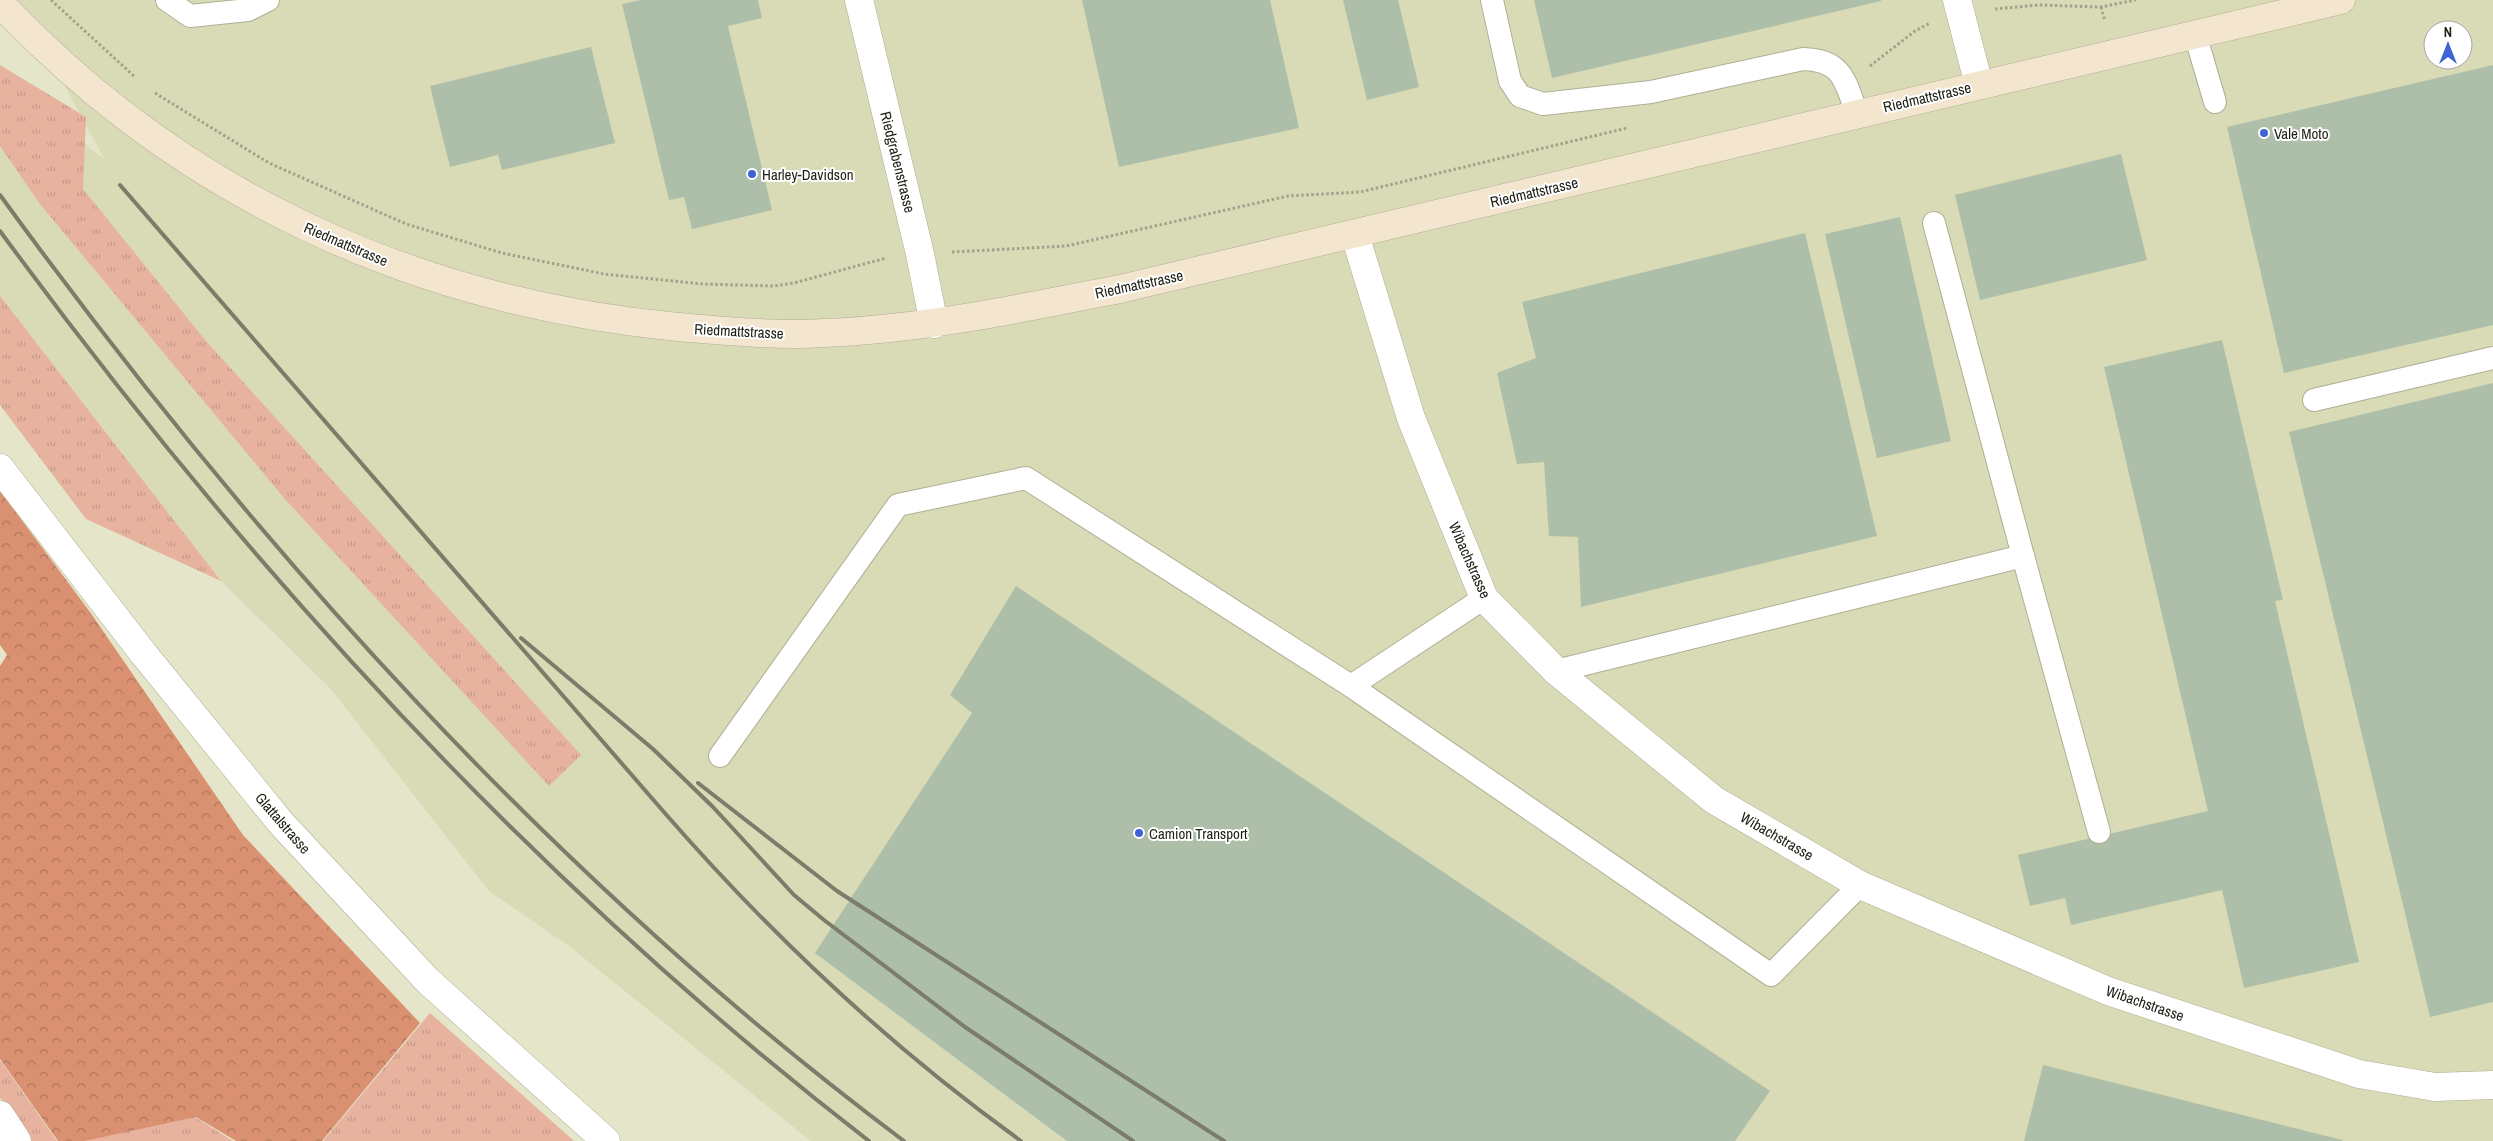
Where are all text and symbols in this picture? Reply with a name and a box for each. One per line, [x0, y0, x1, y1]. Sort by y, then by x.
north arrow [2423, 20, 2473, 70]
text: N [2444, 23, 2452, 41]
street label: Riedmattstrasse [1881, 77, 1973, 117]
street label: Riedgrabenstrasse [875, 109, 921, 215]
place label: Vale Moto [2274, 123, 2329, 144]
marker: Vale Moto [2258, 127, 2270, 139]
place label: Harley-Davidson [762, 164, 854, 185]
marker: Harley-Davidson [746, 168, 758, 180]
street label: Riedmattstrasse [1488, 172, 1580, 212]
street label: Riedmattstrasse [301, 217, 391, 271]
street label: Riedmattstrasse [1093, 264, 1185, 304]
street label: Riedmattstrasse [694, 318, 784, 344]
street label: Wibachstrasse [1444, 519, 1496, 602]
street label: Glattalstrasse [250, 788, 316, 858]
street label: Wibachstrasse [1737, 807, 1818, 866]
place label: Camion Transport [1149, 823, 1248, 844]
marker: Camion Transport [1133, 827, 1145, 839]
street label: Wibachstrasse [2103, 980, 2187, 1026]

